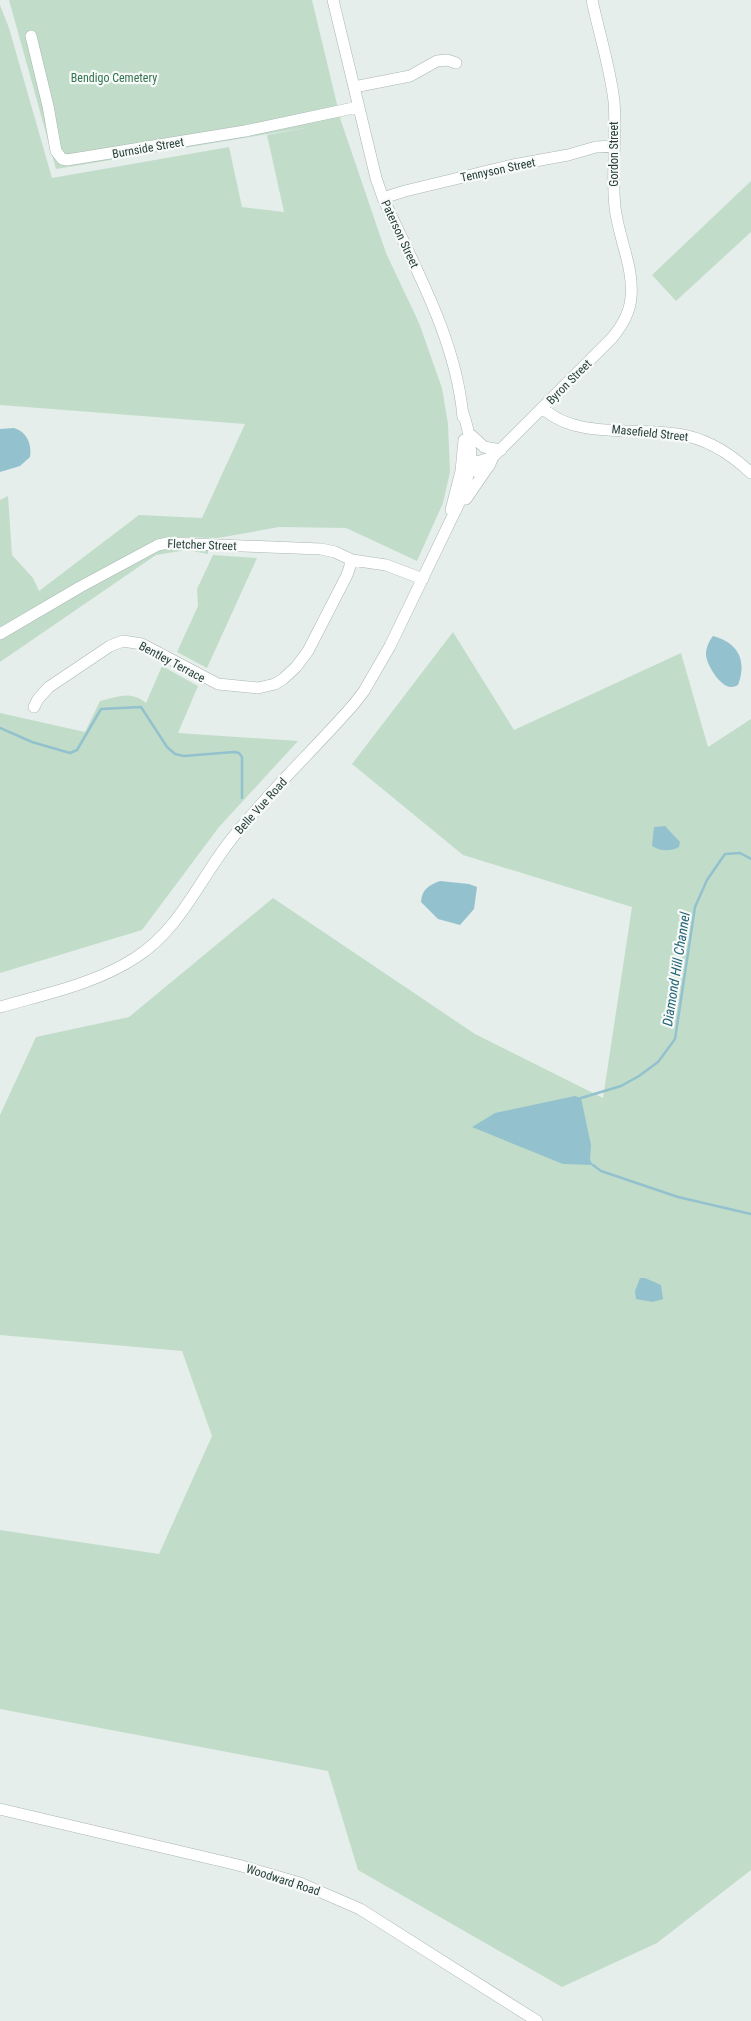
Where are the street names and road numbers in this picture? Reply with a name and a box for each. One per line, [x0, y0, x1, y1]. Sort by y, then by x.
street label: Gordon Street [607, 121, 621, 187]
street label: Burnside Street [111, 135, 185, 161]
street label: Tennyson Street [459, 155, 537, 185]
street label: Paterson Street [378, 198, 422, 271]
street label: Byron Street [544, 356, 595, 407]
street label: Masefield Street [611, 422, 689, 444]
street label: Fletcher Street [167, 537, 237, 553]
street label: Bentley Terrace [137, 639, 208, 685]
street label: Belle Vue Road [232, 775, 290, 837]
street label: Woodward Road [244, 1861, 322, 1899]

